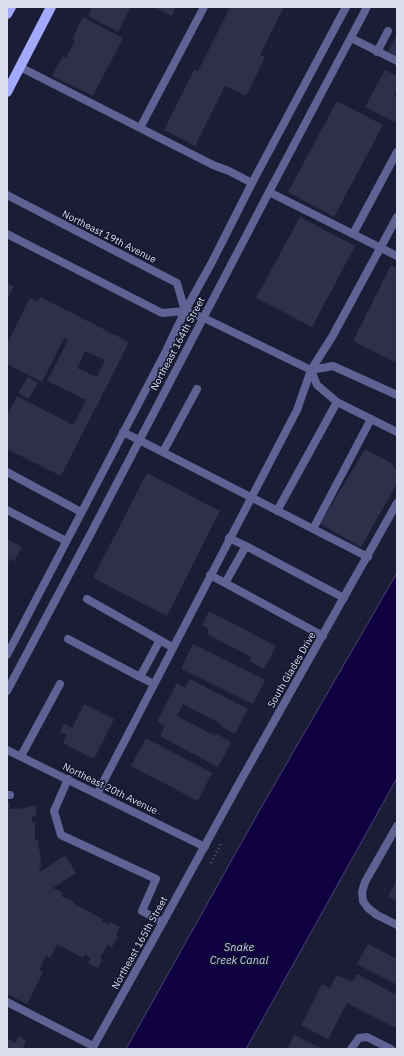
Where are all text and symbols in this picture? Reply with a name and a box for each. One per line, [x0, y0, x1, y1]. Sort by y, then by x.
street label: Northeast 19th Avenue [60, 208, 158, 266]
street label: Northeast 164th Street [148, 295, 208, 393]
street label: South Glades Drive [265, 630, 319, 710]
street label: Northeast 20th Avenue [61, 761, 159, 817]
street label: Northeast 165th Street [110, 895, 170, 991]
water label: Snake Creek Canal [210, 941, 268, 967]

